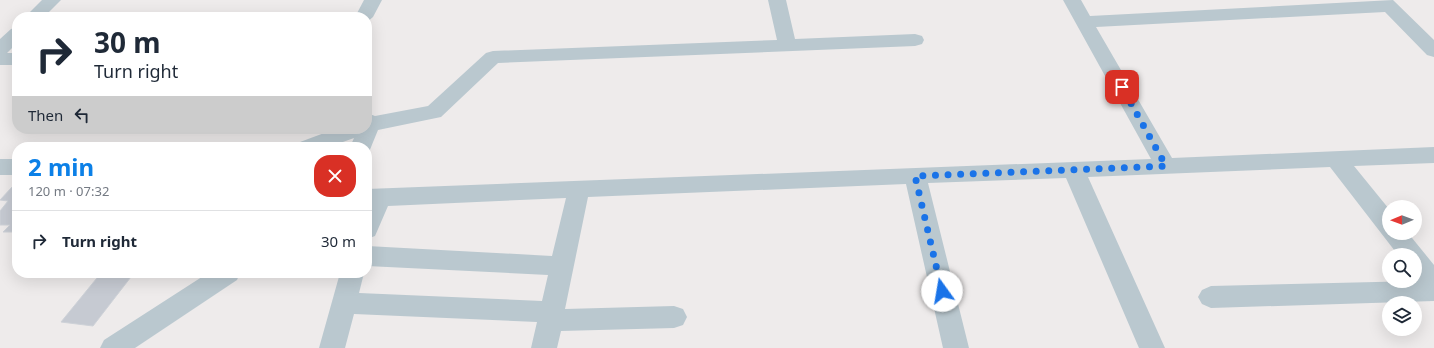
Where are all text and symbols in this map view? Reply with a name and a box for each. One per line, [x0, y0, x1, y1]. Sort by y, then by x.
text: 30 m [94, 23, 161, 61]
icon: right [28, 28, 80, 80]
text: Turn right [94, 59, 178, 83]
pin [1105, 70, 1139, 104]
icon: arrive [1111, 76, 1133, 98]
icon: left [71, 104, 93, 126]
text: Then [28, 105, 63, 125]
text: 2 min [28, 150, 94, 183]
button: close [314, 155, 356, 197]
text: 120 m · 07:32 [28, 182, 109, 200]
north arrow [1382, 200, 1422, 240]
map controls [1382, 200, 1422, 336]
icon: right [28, 230, 50, 252]
text: Turn right [62, 231, 137, 251]
text: 30 m [321, 231, 356, 251]
button: search [1382, 248, 1422, 288]
position arrow [921, 270, 963, 312]
button: layers [1382, 296, 1422, 336]

